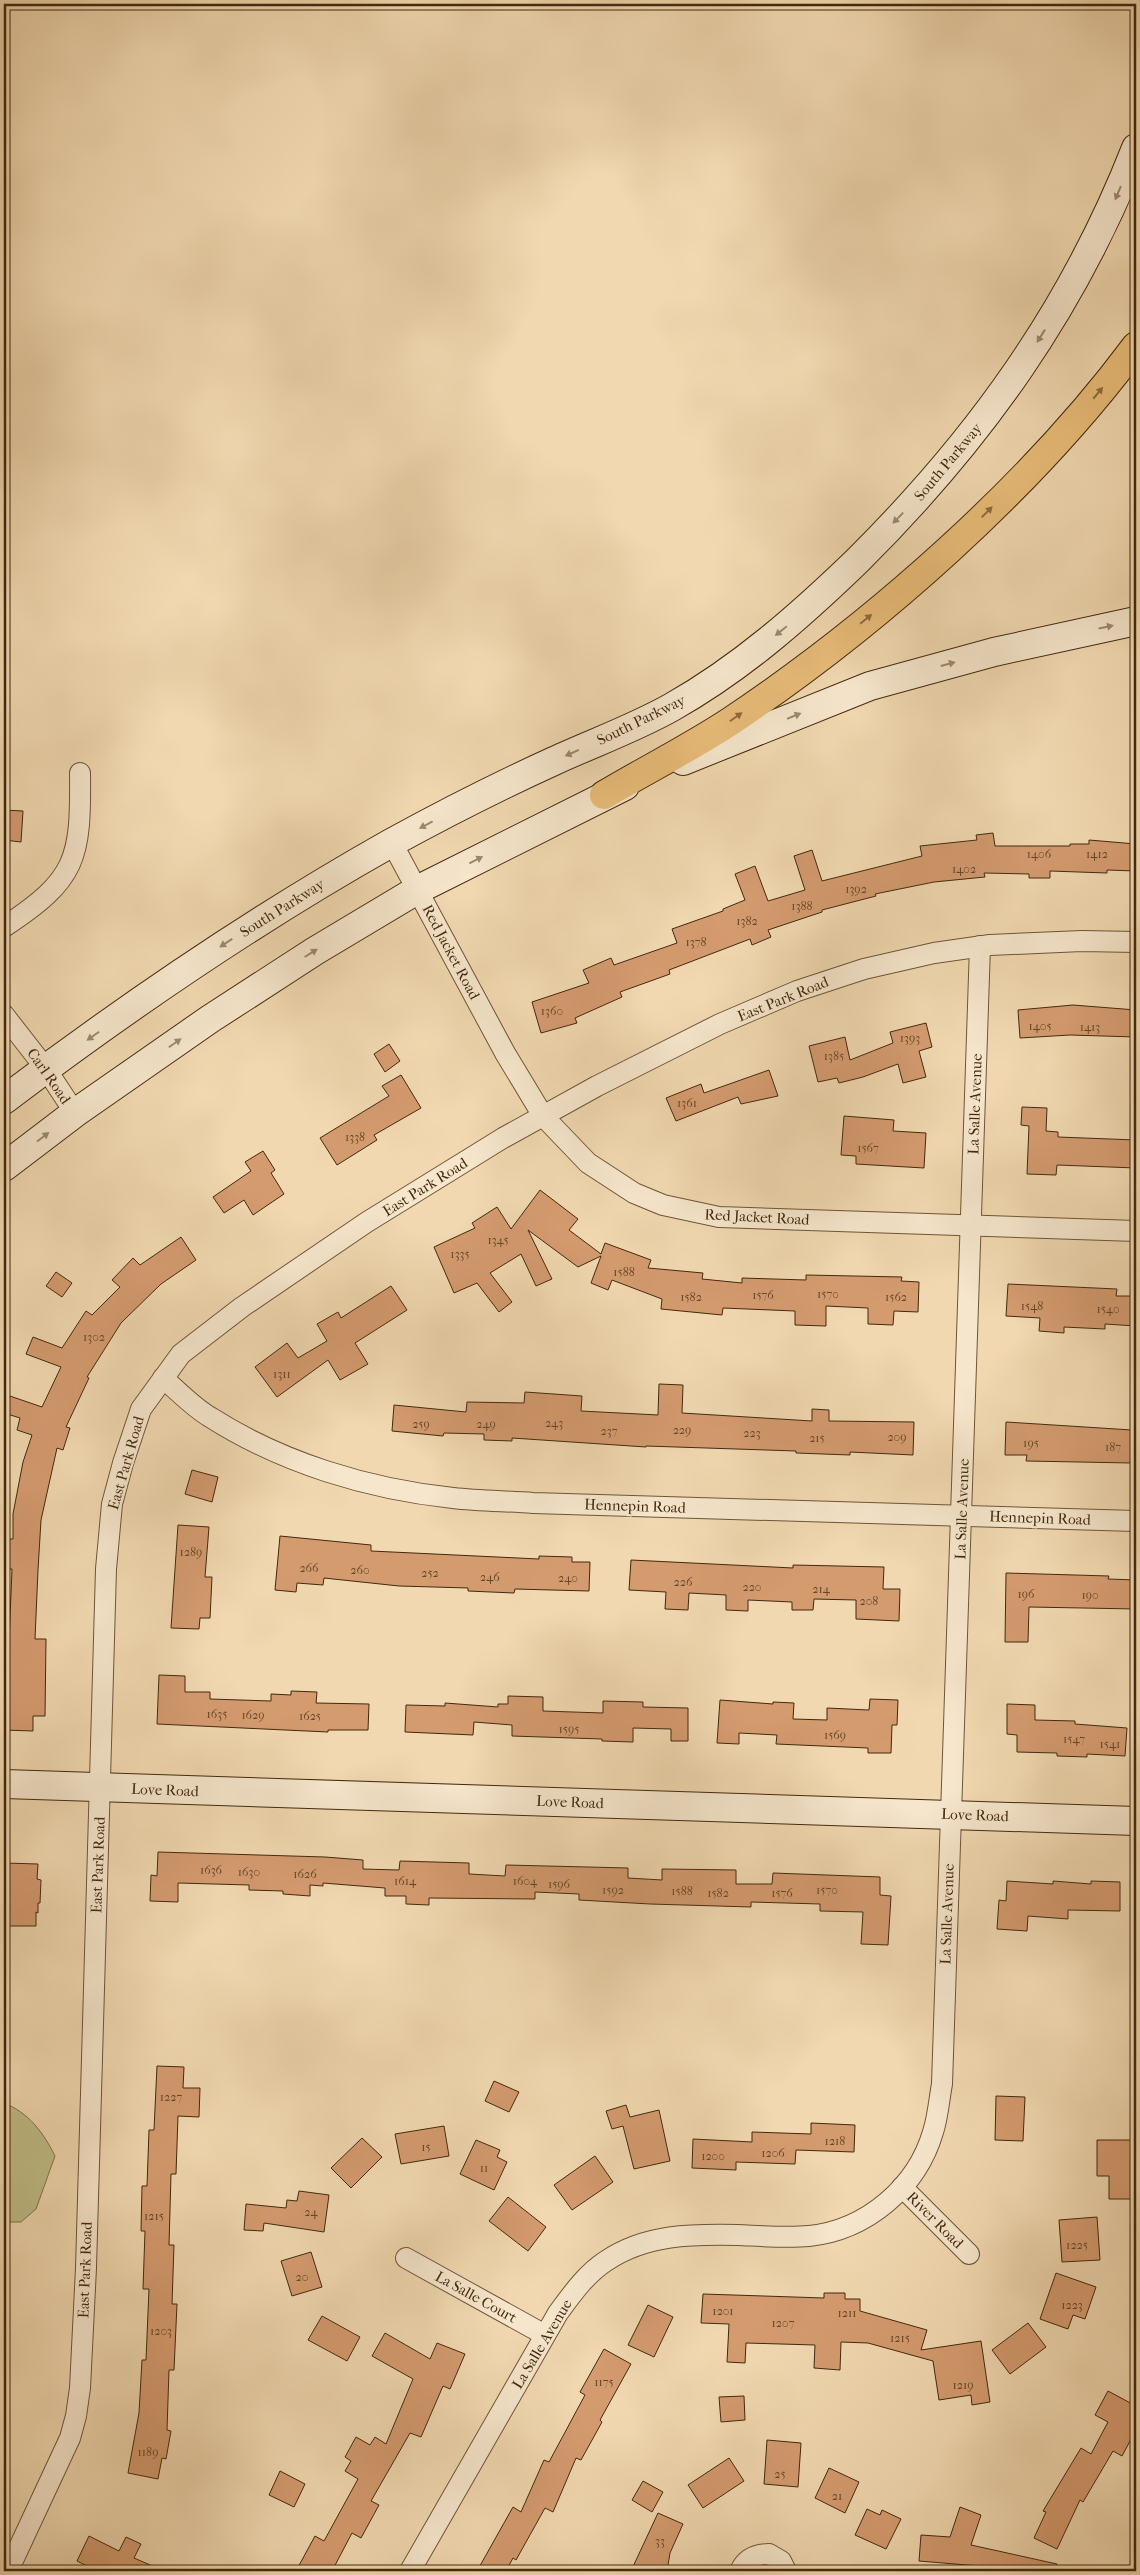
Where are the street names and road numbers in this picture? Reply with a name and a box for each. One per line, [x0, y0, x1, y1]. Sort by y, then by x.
street label: South Parkway [910, 419, 986, 505]
street label: South Parkway [594, 690, 689, 749]
street label: South Parkway [236, 874, 328, 941]
street label: Red Jacket Road [418, 901, 484, 1003]
street label: East Park Road [735, 972, 832, 1025]
street label: Carl Road [23, 1045, 75, 1108]
street label: La Salle Avenue [964, 1053, 986, 1155]
street label: East Park Road [379, 1153, 471, 1220]
street label: Red Jacket Road [704, 1205, 811, 1229]
street label: East Park Road [104, 1413, 148, 1512]
street label: La Salle Avenue [951, 1458, 973, 1560]
street label: Hennepin Road [584, 1495, 687, 1517]
street label: Hennepin Road [989, 1507, 1092, 1529]
street label: Love Road [131, 1780, 200, 1800]
street label: Love Road [536, 1792, 605, 1812]
street label: Love Road [941, 1805, 1010, 1825]
street label: East Park Road [87, 1816, 109, 1914]
street label: La Salle Avenue [936, 1863, 958, 1965]
street label: River Road [903, 2188, 968, 2253]
street label: East Park Road [74, 2221, 96, 2319]
street label: La Salle Court [432, 2267, 521, 2327]
street label: La Salle Avenue [508, 2296, 576, 2392]

